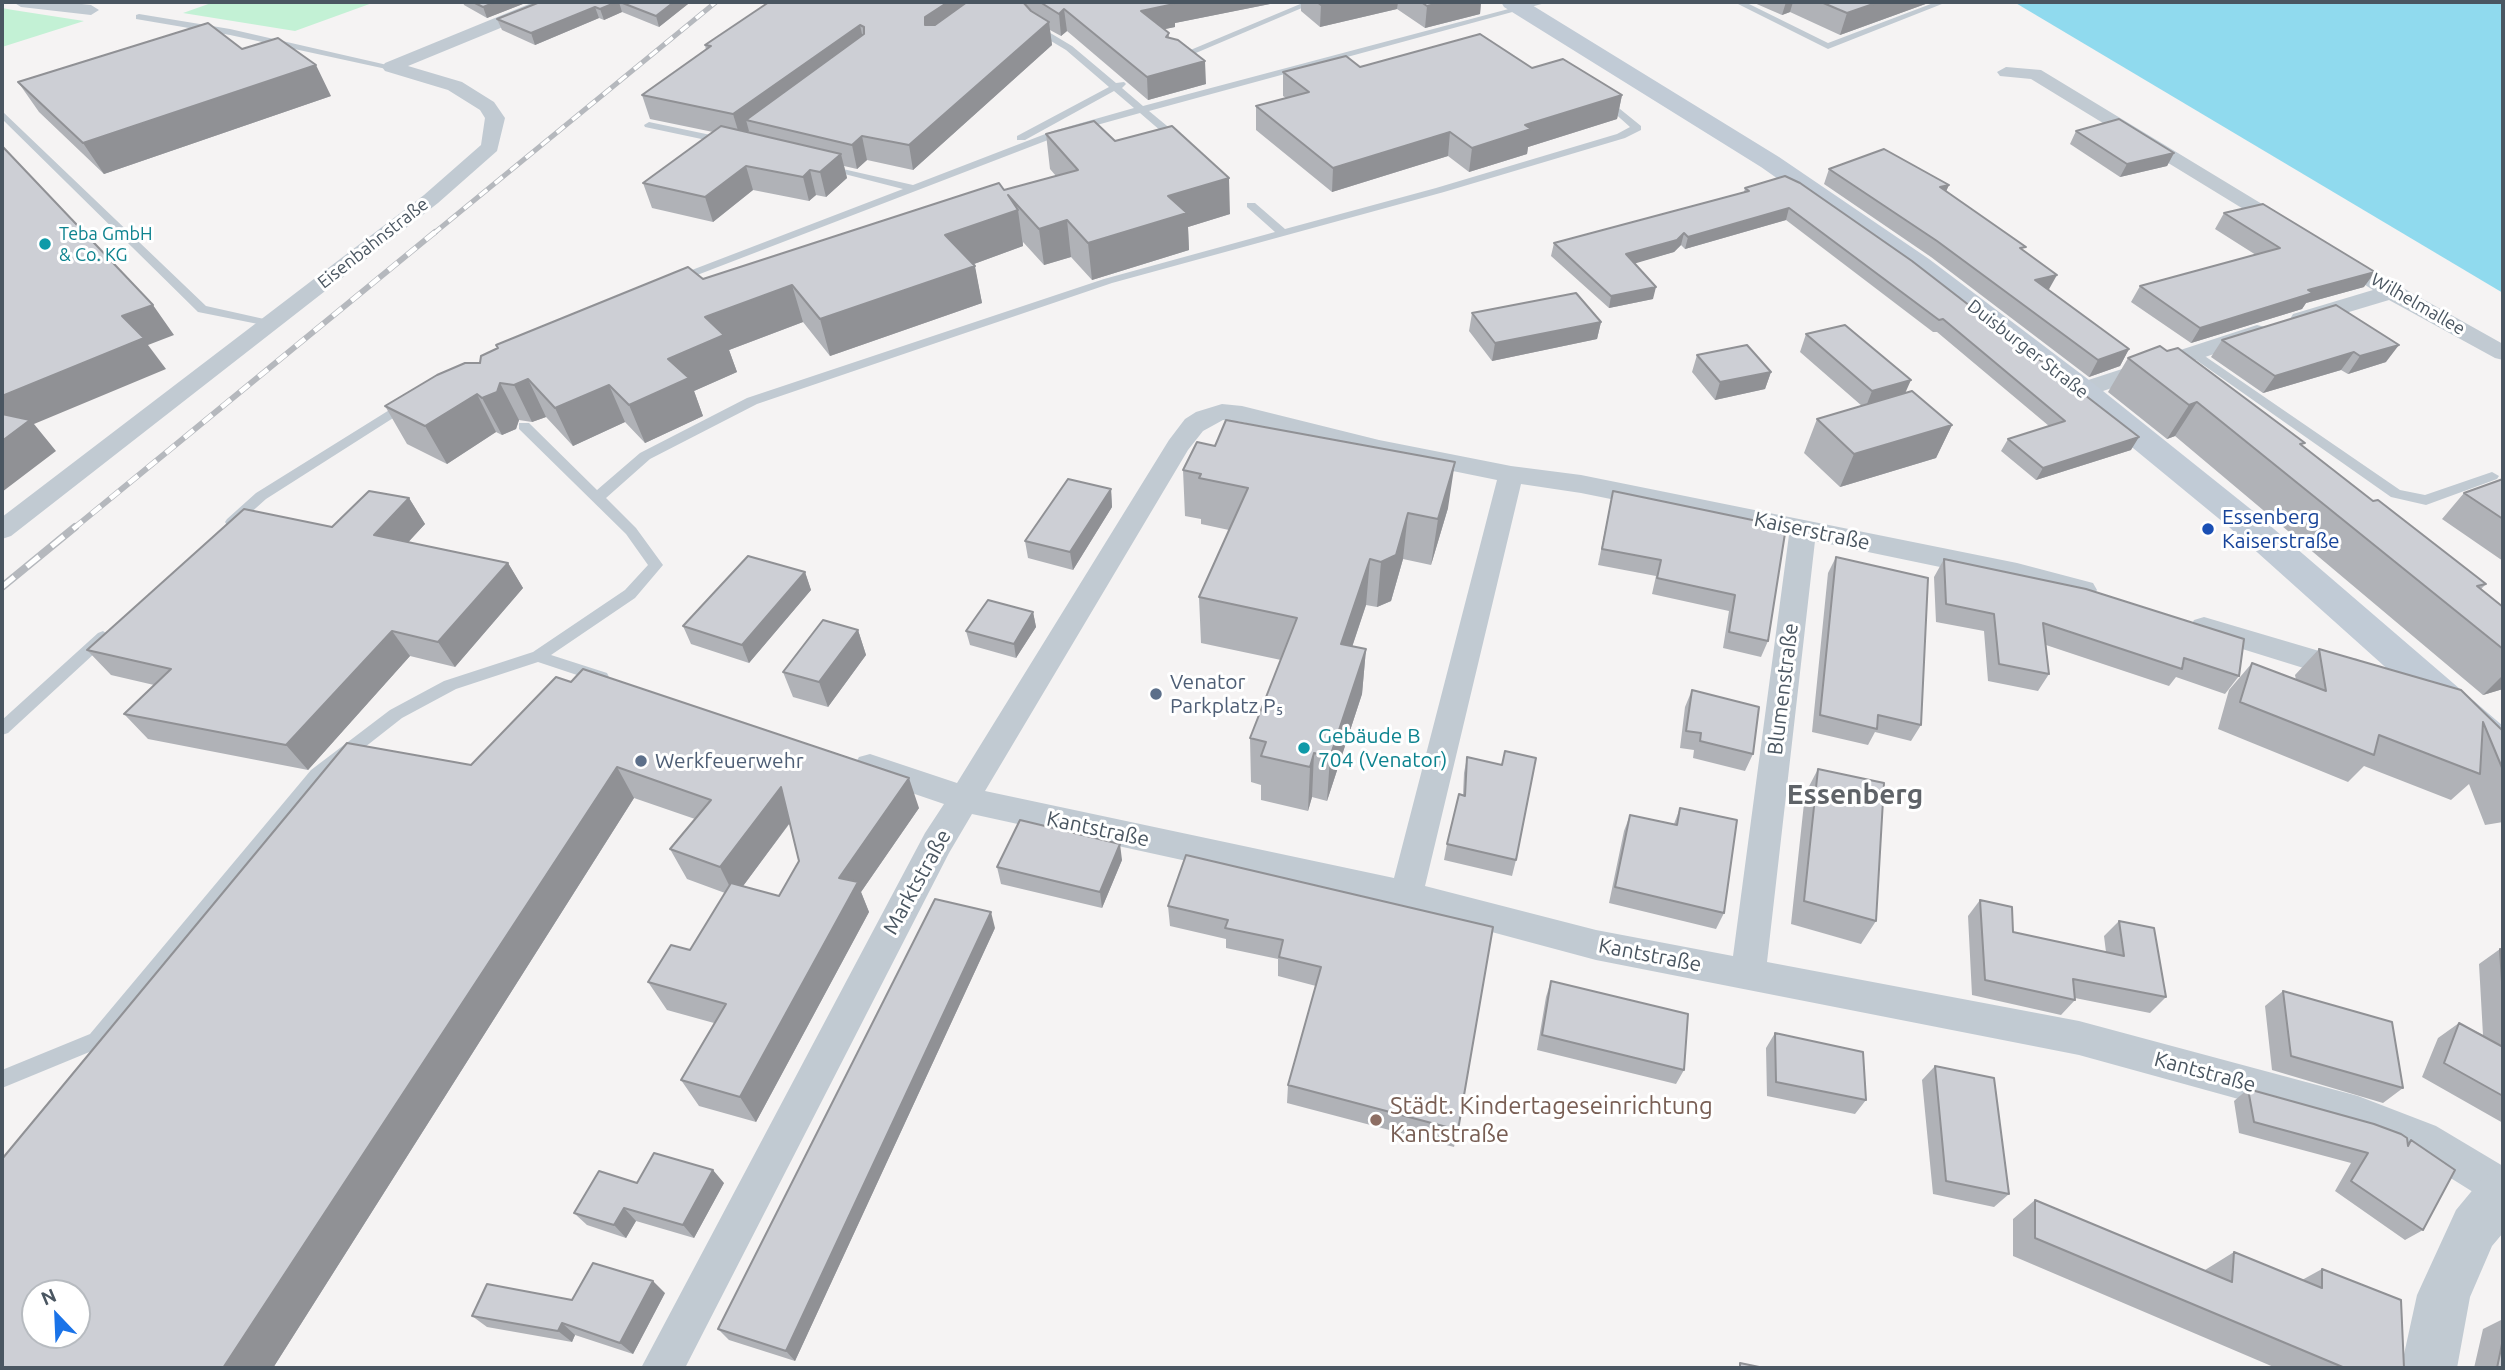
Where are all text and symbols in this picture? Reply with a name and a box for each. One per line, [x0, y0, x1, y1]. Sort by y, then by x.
street label: Eisenbahnstraße [313, 193, 433, 293]
place label: Teba GmbH & Co. KG [59, 223, 153, 266]
marker: Teba GmbH & Co. KG [37, 236, 53, 252]
street label: Wilhelmallee [2367, 268, 2469, 340]
street label: Duisburger Straße [1963, 295, 2093, 403]
place label: Essenberg Kaiserstraße [2222, 504, 2340, 554]
street label: Kaiserstraße [1752, 506, 1872, 556]
marker: Essenberg Kaiserstraße [2200, 521, 2216, 537]
street label: Blumenstraße [1762, 622, 1804, 756]
place label: Venator Parkplatz P₅ [1170, 669, 1283, 719]
marker: Venator Parkplatz P₅ [1148, 686, 1164, 702]
place label: Gebäude B 704 (Venator) [1318, 723, 1447, 773]
marker: Gebäude B 704 (Venator) [1296, 740, 1312, 756]
place label: Werkfeuerwehr [655, 748, 804, 774]
marker: Werkfeuerwehr [633, 753, 649, 769]
district label: Essenberg [1787, 778, 1923, 812]
street label: Kantstraße [1044, 806, 1152, 852]
street label: Marktstraße [878, 825, 956, 939]
street label: Kantstraße [1596, 933, 1704, 977]
street label: Kantstraße [2151, 1046, 2259, 1098]
place label: Städt. Kindertageseinrichtung Kantstraße [1390, 1092, 1713, 1148]
marker: Städt. Kindertageseinrichtung Kantstraße [1368, 1112, 1384, 1128]
north arrow [21, 1279, 91, 1349]
text: N [38, 1284, 59, 1309]

